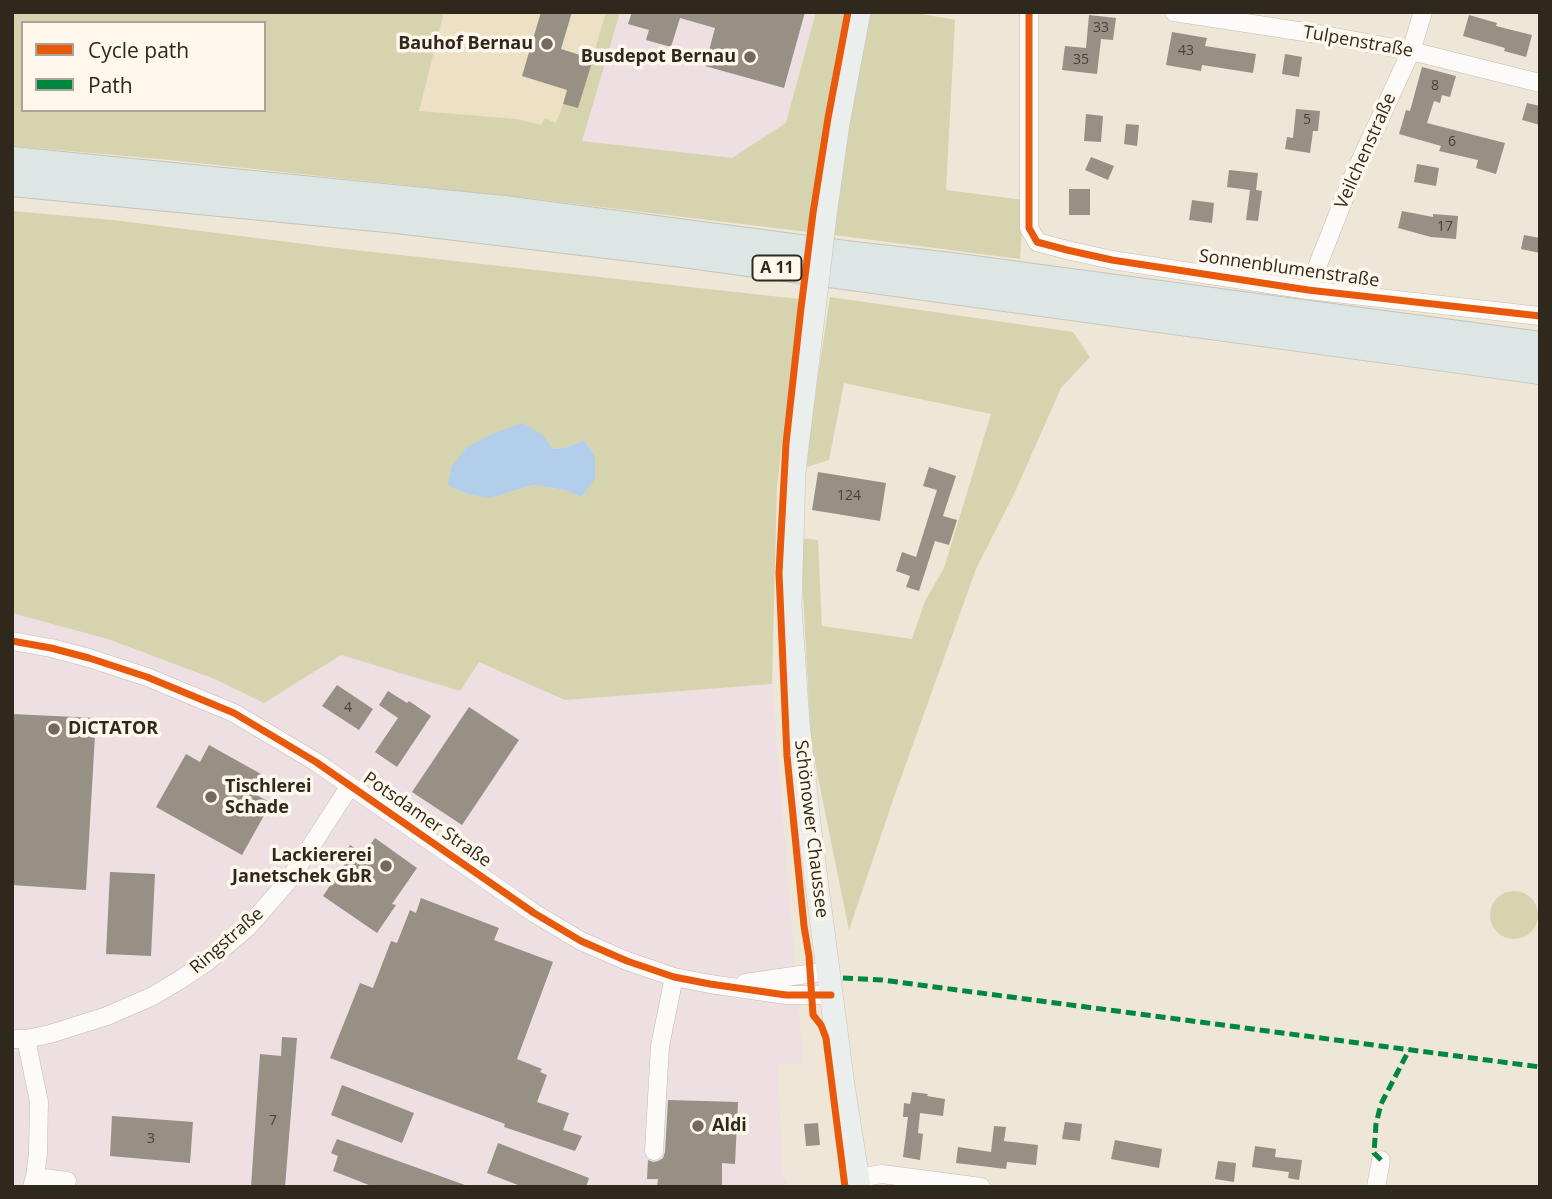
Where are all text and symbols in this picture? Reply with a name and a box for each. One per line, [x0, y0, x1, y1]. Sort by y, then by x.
house number: 33 [1093, 20, 1109, 36]
legend [21, 21, 266, 112]
street label: Tulpenstraße [1301, 22, 1415, 62]
place label: Bauhof Bernau [398, 33, 533, 55]
text: Cycle path [88, 36, 189, 64]
marker: Bauhof Bernau [539, 36, 555, 52]
house number: 43 [1178, 43, 1194, 59]
place label: Busdepot Bernau [581, 46, 736, 68]
marker: Busdepot Bernau [742, 49, 758, 65]
house number: 35 [1073, 52, 1089, 68]
text: Path [88, 71, 133, 99]
house number: 8 [1431, 78, 1439, 94]
street label: Veilchenstraße [1331, 90, 1401, 212]
house number: 5 [1303, 112, 1311, 128]
house number: 6 [1448, 134, 1456, 150]
house number: 17 [1437, 219, 1453, 235]
street label: Sonnenblumenstraße [1197, 246, 1381, 292]
road number: A 11 [752, 256, 802, 280]
house number: 124 [837, 488, 861, 504]
house number: 4 [344, 700, 352, 716]
place label: DICTATOR [68, 718, 158, 740]
marker: DICTATOR [46, 721, 62, 737]
street label: Schönower Chaussee [789, 739, 833, 919]
street label: Potsdamer Straße [359, 768, 495, 872]
place label: Tischlerei Schade [225, 776, 311, 818]
marker: Tischlerei Schade [203, 789, 219, 805]
place label: Lackiererei Janetschek GbR [232, 845, 372, 888]
marker: Lackiererei Janetschek GbR [378, 858, 394, 874]
street label: Ringstraße [186, 903, 268, 979]
house number: 7 [269, 1113, 277, 1129]
place label: Aldi [712, 1115, 747, 1137]
marker: Aldi [690, 1118, 706, 1134]
house number: 3 [147, 1131, 155, 1147]

